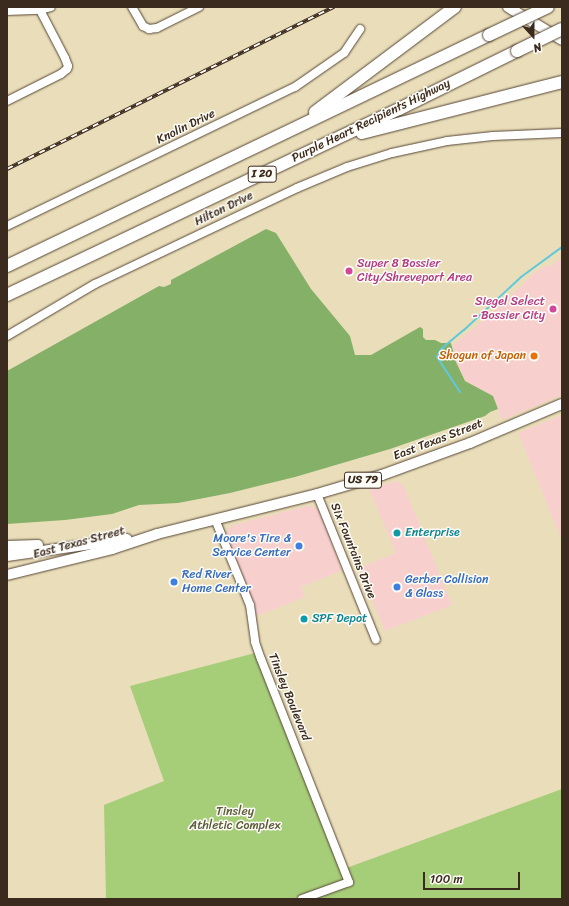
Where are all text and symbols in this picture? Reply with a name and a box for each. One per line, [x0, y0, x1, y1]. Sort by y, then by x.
north arrow [513, 16, 553, 56]
text: N [531, 37, 544, 58]
street label: Purple Heart Recipients Highway [289, 76, 453, 166]
street label: Knolin Drive [154, 107, 218, 147]
road number: I 20 [247, 165, 277, 183]
street label: Hilton Drive [192, 189, 256, 229]
place label: Super 8 Bossier City/Shreveport Area [357, 257, 472, 285]
marker: Super 8 Bossier City/Shreveport Area [344, 266, 354, 276]
place label: Siegel Select - Bossier City [472, 295, 545, 323]
marker: Siegel Select - Bossier City [548, 304, 558, 314]
place label: Shogun of Japan [439, 349, 526, 363]
marker: Shogun of Japan [529, 351, 539, 361]
street label: East Texas Street [392, 416, 484, 464]
road number: US 79 [343, 471, 383, 489]
street label: Six Fountains Drive [327, 501, 379, 601]
street label: East Texas Street [32, 524, 126, 562]
place label: Enterprise [405, 526, 460, 540]
marker: Enterprise [392, 528, 402, 538]
place label: Moore's Tire & Service Center [212, 532, 291, 560]
marker: Moore's Tire & Service Center [294, 541, 304, 551]
place label: Red River Home Center [182, 568, 252, 596]
place label: Gerber Collision & Glass [405, 573, 489, 601]
marker: Red River Home Center [169, 577, 179, 587]
marker: Gerber Collision & Glass [392, 582, 402, 592]
place label: SPF Depot [312, 612, 367, 626]
marker: SPF Depot [299, 614, 309, 624]
street label: Tinsley Boulevard [265, 651, 313, 743]
park label: Tinsley Athletic Complex [189, 805, 281, 833]
scale bar [425, 864, 522, 890]
text: 100 m [430, 868, 463, 890]

